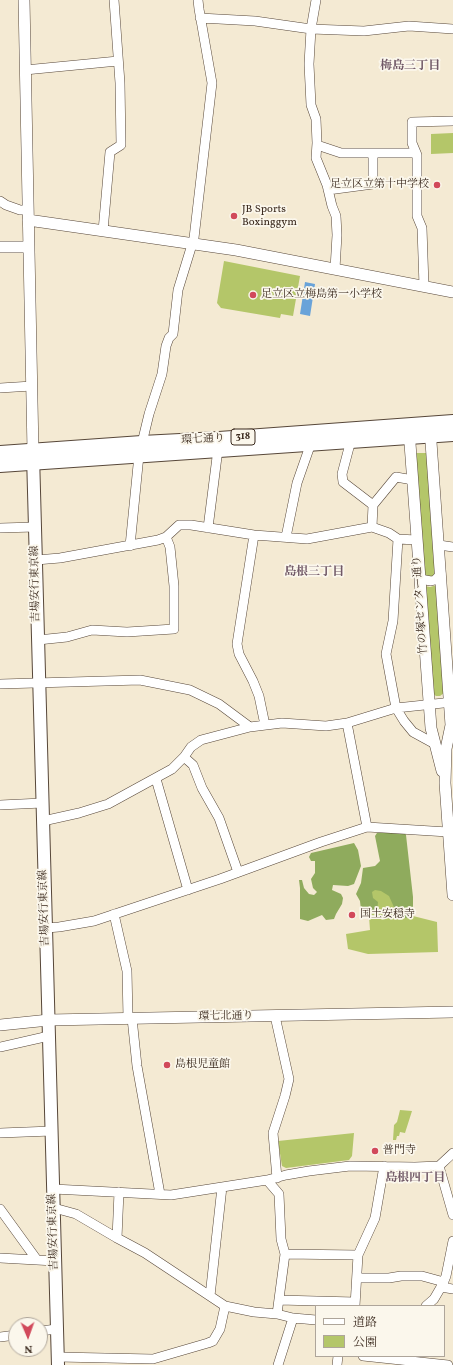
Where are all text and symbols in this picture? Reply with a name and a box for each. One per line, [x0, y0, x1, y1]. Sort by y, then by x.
district label: 梅島三丁目 [380, 60, 440, 74]
place label: 足立区立第十中学校 [330, 178, 429, 192]
marker: 足立区立第十中学校 [432, 180, 442, 190]
place label: JB Sports Boxinggym [242, 203, 297, 229]
marker: JB Sports Boxinggym [229, 211, 239, 221]
place label: 足立区立梅島第一小学校 [261, 288, 382, 302]
marker: 足立区立梅島第一小学校 [248, 290, 258, 300]
road number: 318 [231, 429, 255, 445]
street label: 環七通り [181, 432, 225, 448]
street label: 吉場安行東京線 [29, 545, 43, 623]
street label: 竹の塚センター通り [411, 555, 431, 655]
district label: 島根三丁目 [284, 566, 344, 580]
street label: 吉場安行東京線 [37, 869, 53, 947]
place label: 国土安穏寺 [360, 908, 415, 922]
marker: 国土安穏寺 [347, 910, 357, 920]
street label: 環七北通り [198, 1010, 254, 1024]
place label: 島根児童館 [175, 1058, 230, 1072]
marker: 島根児童館 [162, 1060, 172, 1070]
place label: 普門寺 [383, 1144, 416, 1158]
marker: 普門寺 [370, 1146, 380, 1156]
district label: 島根四丁目 [385, 1172, 445, 1186]
street label: 吉場安行東京線 [46, 1193, 62, 1271]
legend [315, 1305, 445, 1357]
text: 道路 [353, 1315, 377, 1331]
north arrow [8, 1317, 48, 1357]
text: 公園 [353, 1335, 377, 1351]
text: N [24, 1341, 33, 1356]

